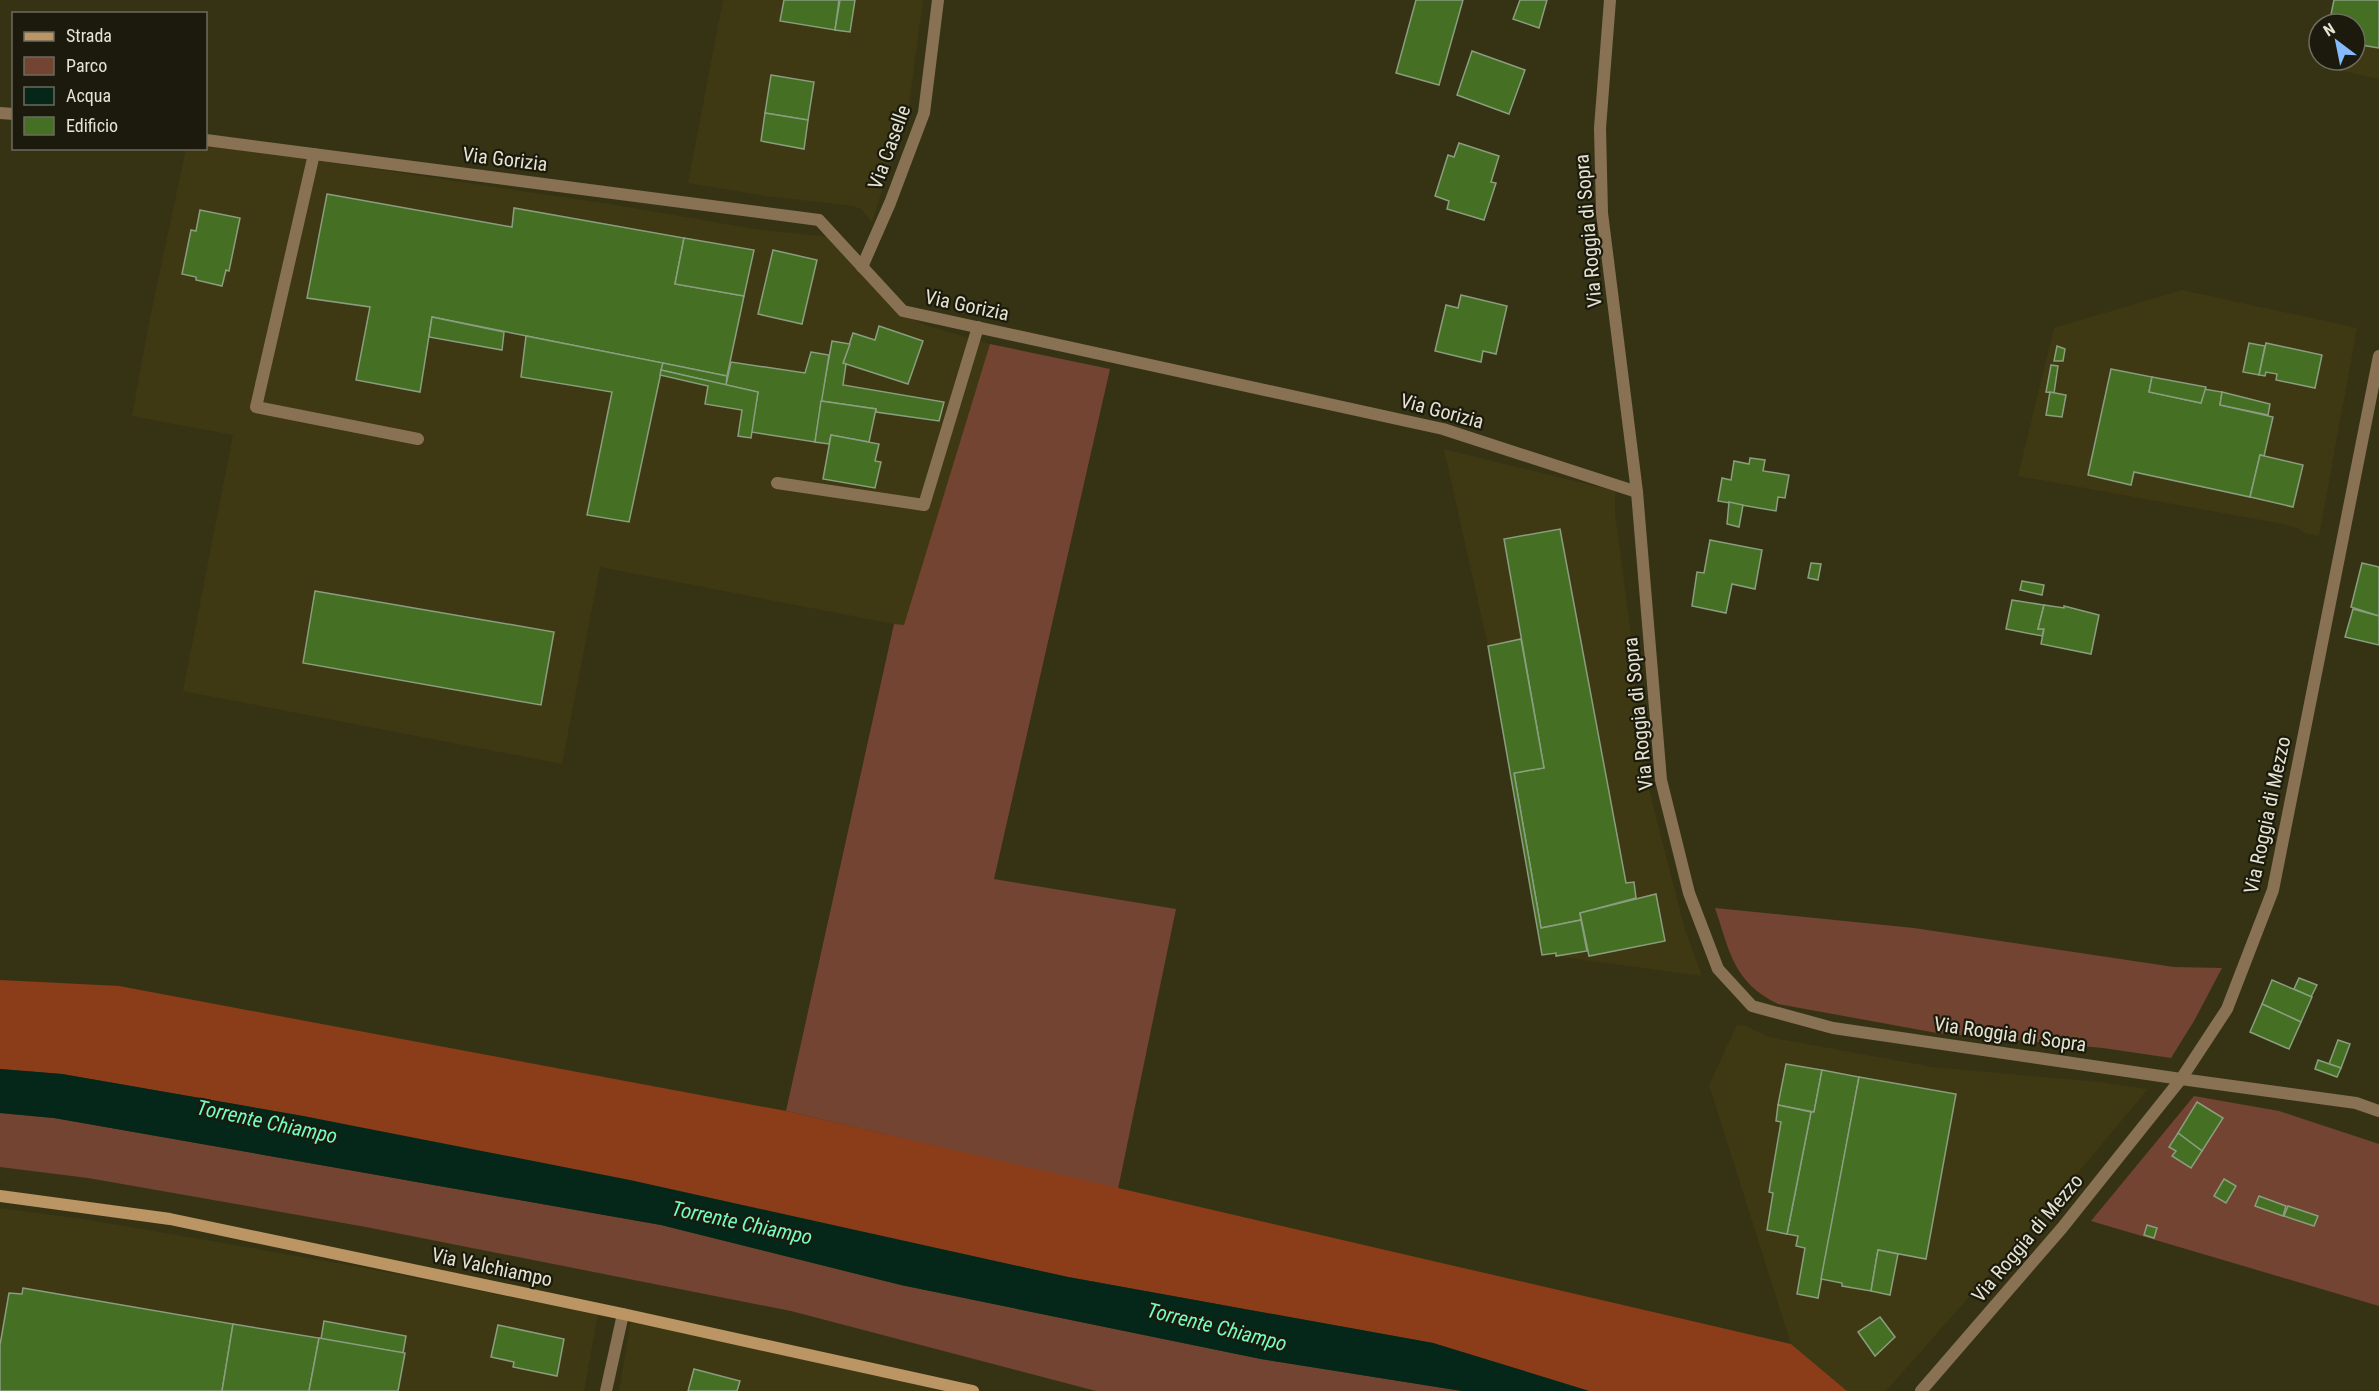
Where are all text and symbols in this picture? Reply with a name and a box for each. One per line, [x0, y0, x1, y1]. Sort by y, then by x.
legend [12, 12, 207, 150]
north arrow [2307, 12, 2367, 72]
text: N [2320, 19, 2339, 40]
text: Strada [66, 25, 112, 46]
text: Parco [66, 55, 107, 76]
text: Acqua [66, 85, 111, 106]
street label: Via Caselle [863, 102, 915, 192]
text: Edificio [66, 115, 118, 136]
street label: Via Gorizia [461, 142, 549, 176]
street label: Via Roggia di Sopra [1569, 153, 1607, 309]
street label: Via Gorizia [923, 284, 1011, 326]
street label: Via Gorizia [1398, 388, 1486, 434]
street label: Via Roggia di Sopra [1618, 636, 1658, 792]
street label: Via Roggia di Mezzo [2239, 734, 2295, 896]
street label: Via Roggia di Sopra [1932, 1011, 2088, 1057]
water label: Torrente Chiampo [194, 1095, 340, 1149]
street label: Via Roggia di Mezzo [1966, 1169, 2088, 1307]
water label: Torrente Chiampo [669, 1196, 815, 1250]
street label: Via Valchiampo [429, 1242, 555, 1292]
water label: Torrente Chiampo [1145, 1298, 1289, 1356]

